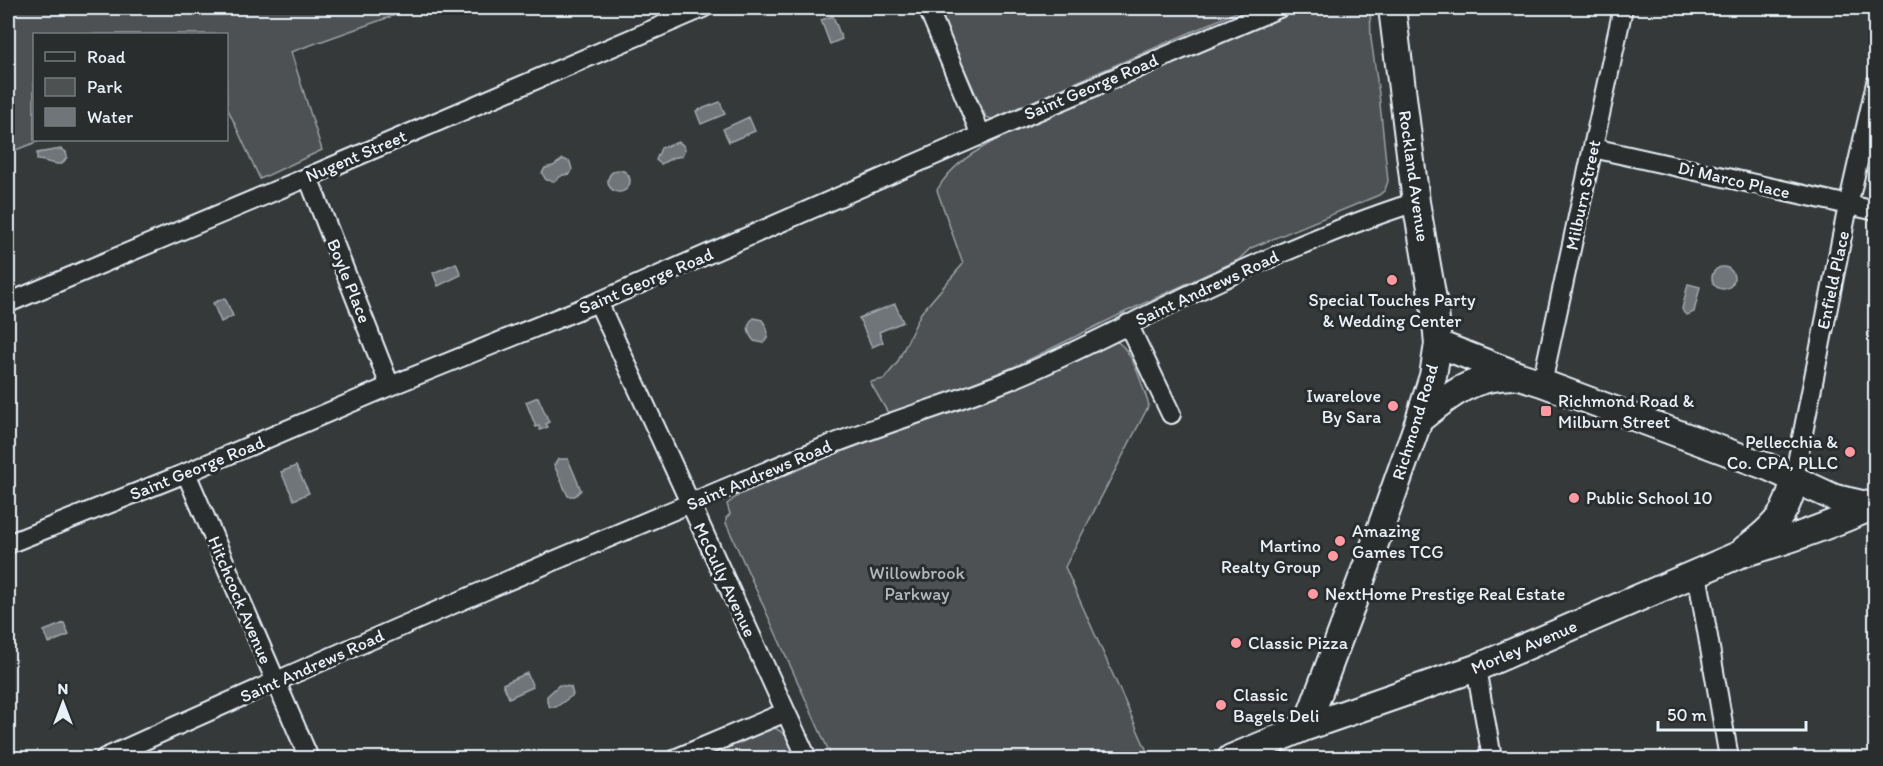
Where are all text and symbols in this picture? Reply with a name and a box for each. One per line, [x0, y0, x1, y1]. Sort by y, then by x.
legend [33, 33, 228, 141]
text: Road [87, 46, 126, 68]
street label: Saint George Road [1021, 49, 1162, 125]
text: Park [87, 76, 122, 98]
text: Water [87, 106, 133, 128]
street label: Rockland Avenue [1394, 109, 1434, 243]
street label: Nugent Street [302, 125, 410, 187]
street label: Milburn Street [1561, 138, 1605, 252]
street label: Di Marco Place [1676, 156, 1792, 204]
street label: Enfield Place [1812, 229, 1854, 331]
street label: Boyle Place [322, 236, 376, 326]
street label: Saint George Road [576, 243, 717, 319]
street label: Saint Andrews Road [1132, 245, 1282, 331]
marker: Special Touches Party & Wedding Center [1385, 273, 1399, 287]
place label: Special Touches Party & Wedding Center [1309, 289, 1476, 332]
street label: Richmond Road [1387, 361, 1443, 483]
place label: Iwarelove By Sara [1306, 385, 1381, 428]
place label: Richmond Road & Milburn Street [1558, 390, 1695, 433]
marker: Iwarelove By Sara [1386, 399, 1400, 413]
marker: Richmond Road & Milburn Street [1539, 404, 1553, 418]
street label: Saint George Road [126, 431, 268, 505]
place label: Pellecchia & Co. CPA, PLLC [1727, 431, 1838, 474]
street label: Saint Andrews Road [683, 434, 835, 515]
marker: Pellecchia & Co. CPA, PLLC [1843, 445, 1857, 459]
place label: Public School 10 [1586, 487, 1713, 509]
marker: Public School 10 [1567, 491, 1581, 505]
street label: McCully Avenue [689, 519, 761, 641]
place label: Amazing Games TCG [1352, 520, 1444, 563]
street label: Hitchcock Avenue [203, 533, 277, 667]
marker: Amazing Games TCG [1333, 534, 1347, 548]
place label: Martino Realty Group [1221, 535, 1321, 578]
marker: Martino Realty Group [1326, 549, 1340, 563]
park label: Willowbrook Parkway [869, 562, 965, 605]
place label: NextHome Prestige Real Estate [1325, 583, 1565, 605]
marker: NextHome Prestige Real Estate [1306, 587, 1320, 601]
street label: Morley Avenue [1468, 615, 1580, 679]
street label: Saint Andrews Road [237, 624, 388, 708]
place label: Classic Pizza [1248, 632, 1349, 654]
marker: Classic Pizza [1229, 636, 1243, 650]
north arrow [33, 673, 93, 733]
text: N [58, 679, 68, 698]
place label: Classic Bagels Deli [1233, 684, 1319, 727]
scale bar [1658, 694, 1806, 732]
marker: Classic Bagels Deli [1214, 698, 1228, 712]
text: 50 m [1667, 704, 1707, 726]

